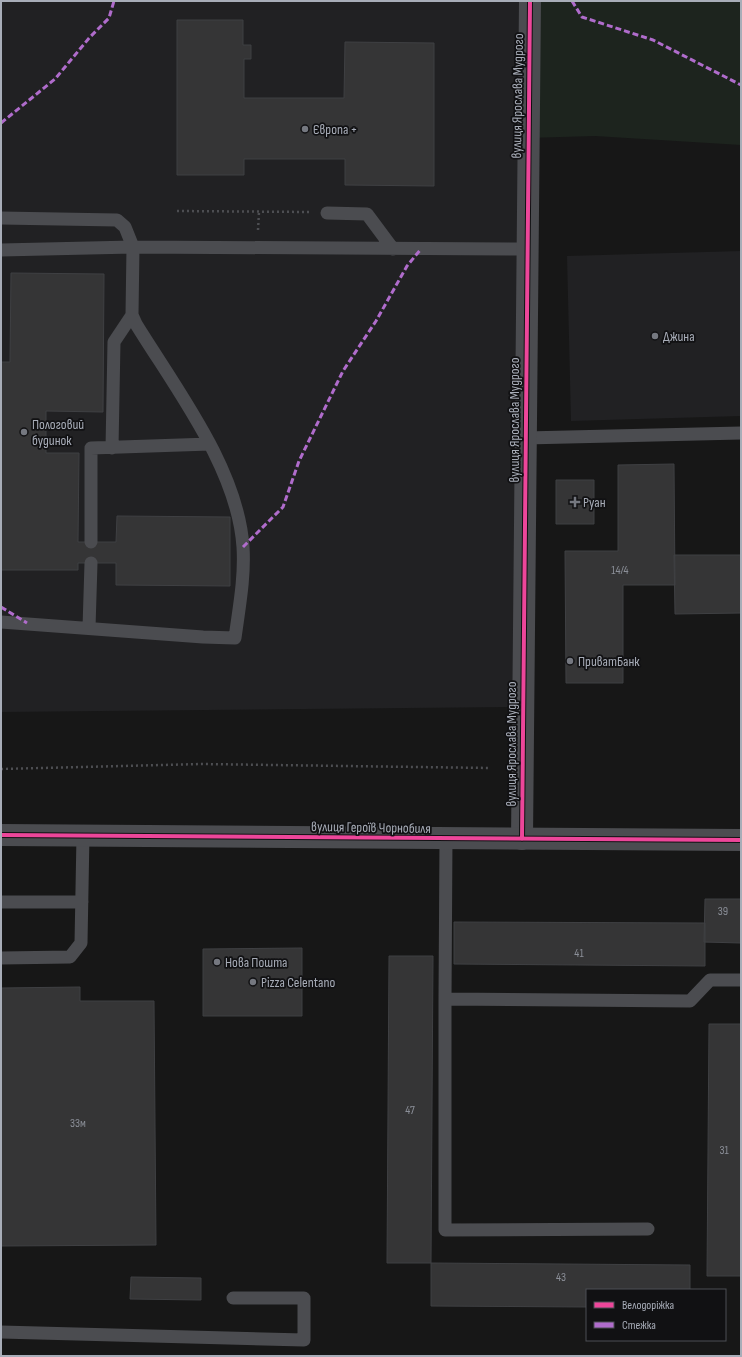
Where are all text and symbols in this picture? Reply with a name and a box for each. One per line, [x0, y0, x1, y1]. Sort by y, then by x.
street label: вулиця Ярослава Мудрого [508, 33, 527, 159]
place label: Європа + [313, 121, 357, 138]
marker: Європа + [300, 124, 310, 134]
place label: Джина [663, 328, 695, 345]
marker: Джина [650, 331, 660, 341]
street label: вулиця Ярослава Мудрого [506, 357, 523, 483]
place label: Пологовий будинок [32, 416, 84, 449]
marker: Пологовий будинок [19, 427, 29, 437]
place label: Руан [583, 494, 606, 511]
marker: Руан [570, 497, 580, 507]
house number: 14/4 [611, 563, 629, 578]
place label: ПриватБанк [578, 653, 640, 670]
marker: ПриватБанк [565, 656, 575, 666]
street label: вулиця Ярослава Мудрого [503, 681, 520, 807]
street label: вулиця Героїв Чорнобиля [311, 818, 431, 837]
house number: 39 [718, 904, 728, 919]
house number: 41 [574, 946, 584, 961]
place label: Нова Пошта [225, 954, 288, 971]
marker: Нова Пошта [212, 957, 222, 967]
place label: Pizza Celentano [261, 974, 335, 991]
marker: Pizza Celentano [248, 977, 258, 987]
house number: 47 [405, 1103, 415, 1118]
house number: 33м [70, 1116, 86, 1131]
house number: 31 [719, 1143, 729, 1158]
house number: 43 [556, 1270, 566, 1285]
legend [586, 1289, 726, 1341]
text: Велодоріжка [622, 1298, 674, 1313]
text: Стежка [622, 1318, 656, 1333]

